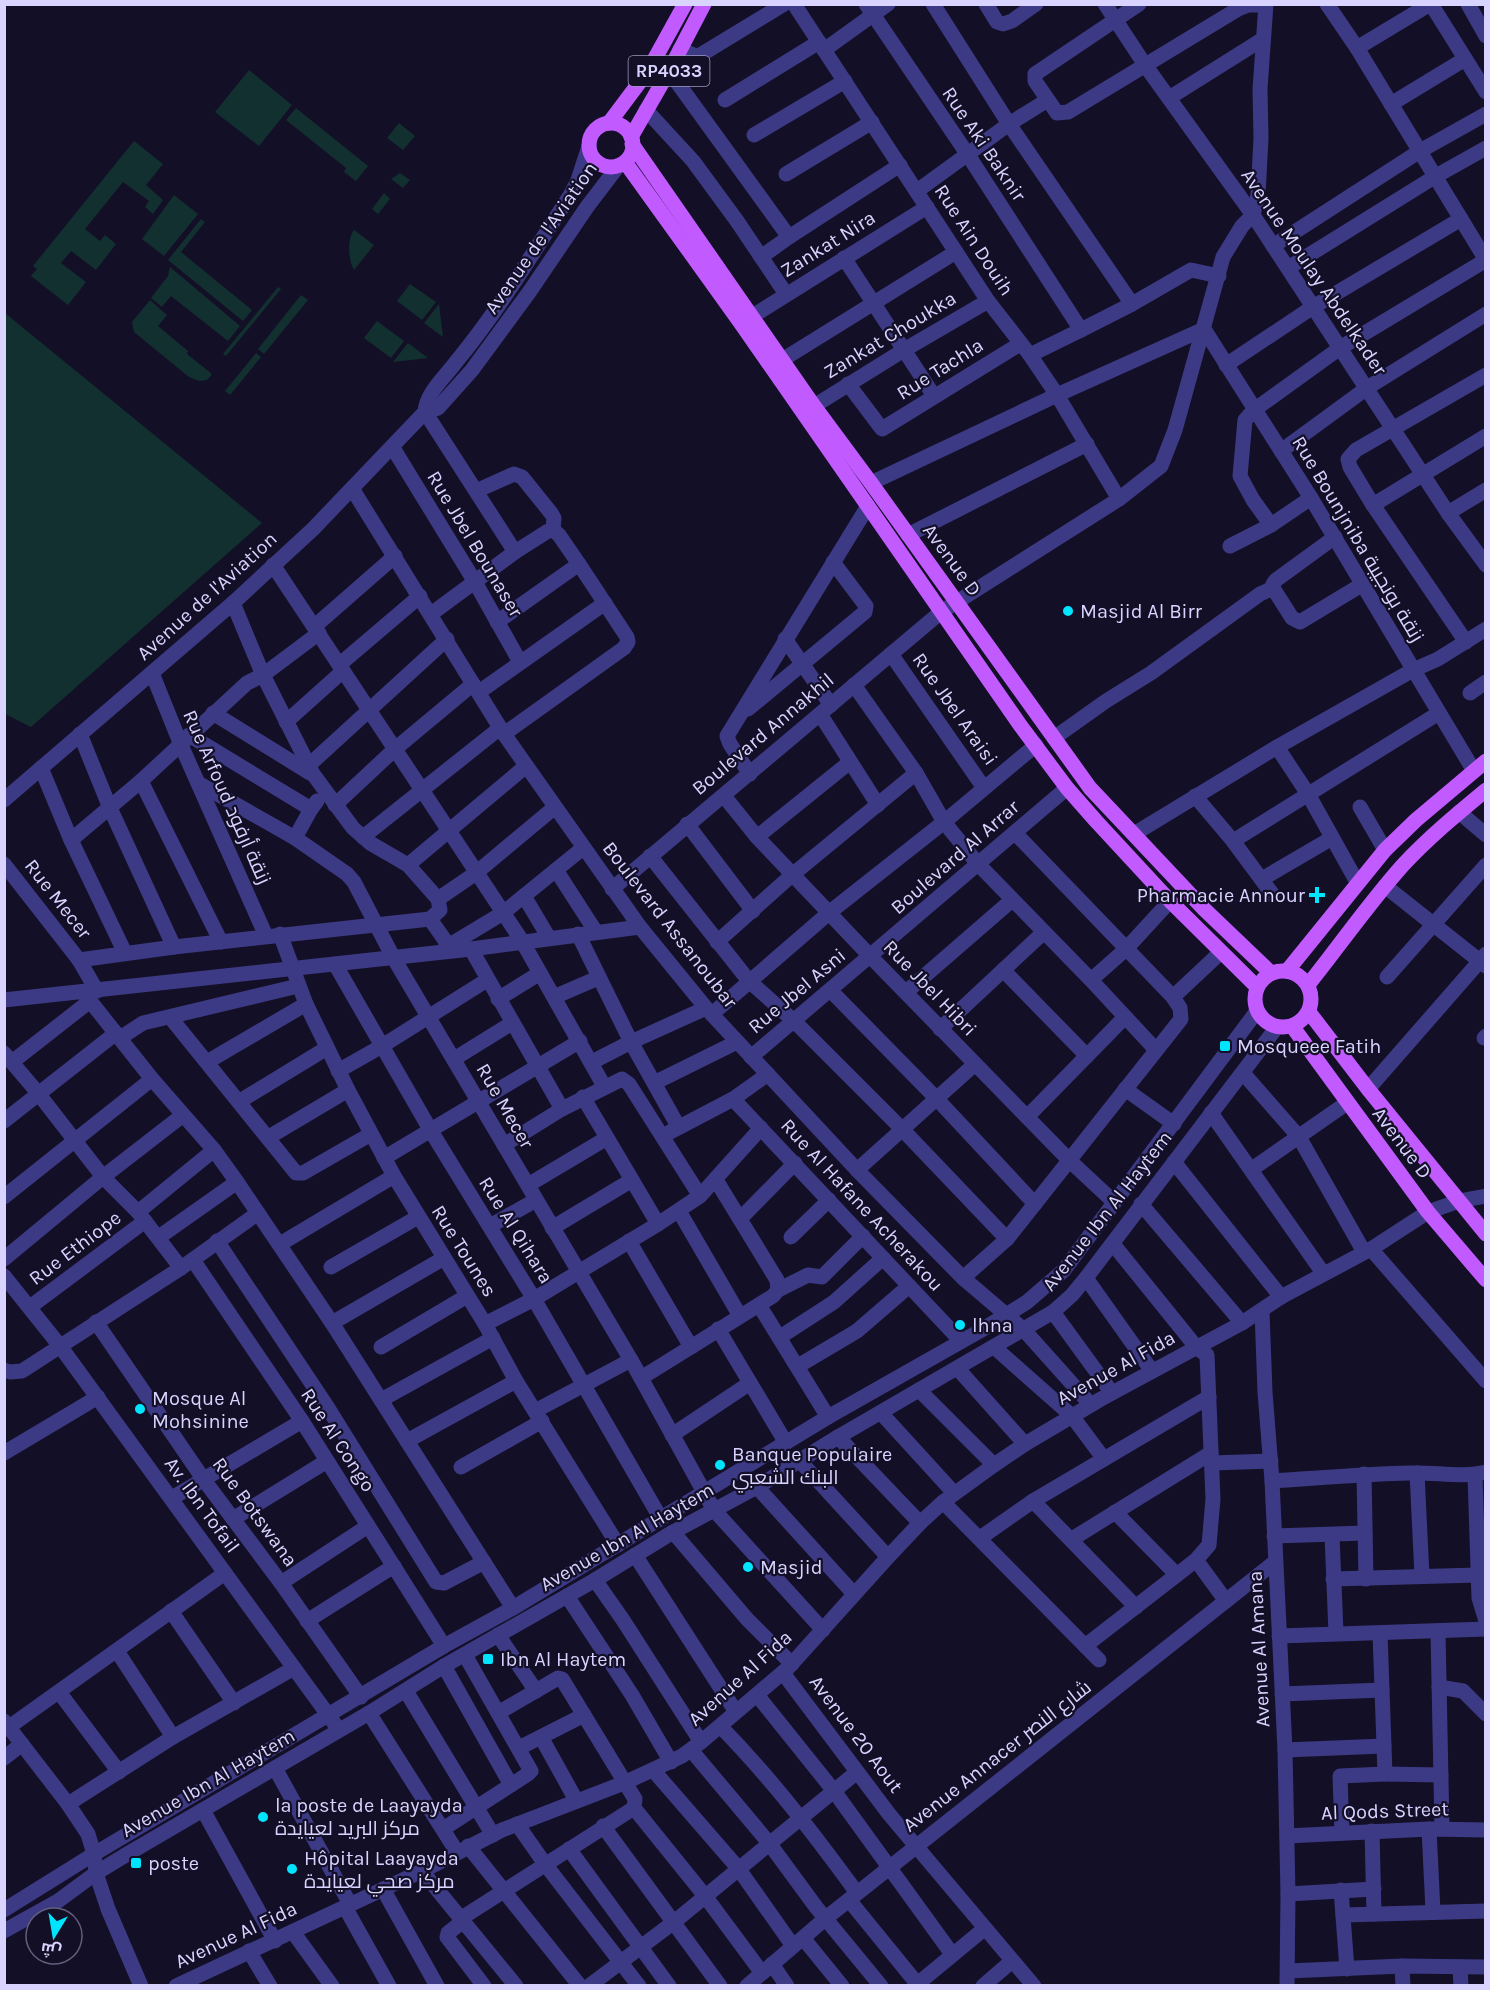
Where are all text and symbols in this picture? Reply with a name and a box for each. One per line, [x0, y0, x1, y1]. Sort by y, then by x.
road number: RP4033 [628, 56, 710, 86]
street label: Rue Aki Baknir [937, 83, 1031, 206]
street label: Avenue de l'Aviation [480, 158, 602, 318]
street label: Avenue Moulay Abdelkader [1236, 164, 1392, 380]
street label: Rue Ain Douih [930, 180, 1018, 300]
street label: Zankat Nira [776, 206, 880, 282]
street label: Zankat Choukka [820, 286, 960, 384]
street label: Rue Tachla [892, 333, 988, 405]
street label: Rue Bounjniba زنقة بونجيبة [1287, 432, 1429, 646]
street label: Rue Jbel Bounaser [422, 467, 528, 622]
street label: Avenue D [918, 519, 986, 601]
street label: Avenue de l'Aviation [132, 527, 282, 665]
place label: Masjid Al Birr [1080, 600, 1203, 623]
marker: Masjid Al Birr [1061, 604, 1075, 618]
street label: Rue Jbel Araisi [908, 648, 1002, 770]
street label: Boulevard Annakhil [688, 668, 838, 800]
street label: Rue Arfoud زنقة أرفود [178, 706, 277, 888]
street label: Boulevard Al Arrar [886, 795, 1024, 919]
street label: Boulevard Assanoubar [598, 837, 743, 1013]
street label: Rue Mecer [20, 855, 97, 944]
place label: Pharmacie Annour [1137, 884, 1306, 907]
marker: Pharmacie Annour [1310, 888, 1324, 902]
street label: Rue Jbel Hibri [879, 935, 981, 1041]
street label: Rue Jbel Asni [744, 944, 850, 1038]
place label: Mosqueee Fatih [1237, 1035, 1381, 1058]
marker: Mosqueee Fatih [1218, 1039, 1232, 1053]
street label: Rue Mecer [471, 1059, 539, 1153]
street label: Avenue D [1368, 1103, 1436, 1183]
street label: Rue Al Hafane Acherakou [776, 1114, 948, 1296]
street label: Avenue Ibn Al Haytem [1037, 1126, 1177, 1296]
street label: Rue Al Qihara [474, 1172, 558, 1288]
street label: Rue Tounes [427, 1201, 501, 1301]
street label: Rue Ethiope [25, 1206, 125, 1290]
place label: lhna [972, 1314, 1013, 1337]
marker: lhna [953, 1318, 967, 1332]
street label: Avenue Al Fida [1053, 1326, 1179, 1410]
street label: Rue Al Congo [296, 1384, 380, 1496]
place label: Mosque Al Mohsinine [152, 1387, 249, 1433]
marker: Mosque Al Mohsinine [133, 1402, 147, 1416]
place label: Banque Populaire البنك الشعبي [732, 1443, 892, 1493]
street label: Av. Ibn Tofail [160, 1453, 244, 1557]
street label: Rue Botswana [208, 1453, 302, 1571]
marker: Banque Populaire البنك الشعبي [713, 1458, 727, 1472]
street label: Avenue Ibn Al Haytem [536, 1478, 718, 1596]
place label: Masjid [760, 1556, 823, 1579]
marker: Masjid [741, 1560, 755, 1574]
street label: Avenue Al Amana [1243, 1570, 1275, 1728]
street label: Avenue Al Fida [683, 1625, 797, 1731]
place label: Ibn Al Haytem [500, 1648, 626, 1671]
marker: Ibn Al Haytem [481, 1652, 495, 1666]
street label: Avenue 20 Aout [804, 1671, 908, 1798]
street label: Avenue Annacer شارع النصر [898, 1675, 1097, 1838]
street label: Avenue Ibn Al Haytem [117, 1724, 299, 1842]
place label: la poste de Laayayda مركز البريد لعيايدة [275, 1794, 463, 1840]
street label: Al Qods Street [1321, 1797, 1450, 1825]
marker: la poste de Laayayda مركز البريد لعيايدة [256, 1810, 270, 1824]
place label: Hôpital Laayayda مركز صحي لعيايدة [304, 1847, 459, 1897]
place label: poste [148, 1852, 199, 1875]
marker: poste [129, 1856, 143, 1870]
marker: Hôpital Laayayda مركز صحي لعيايدة [285, 1862, 299, 1876]
street label: Avenue Al Fida [171, 1897, 301, 1973]
north arrow [24, 1906, 84, 1966]
text: ش [39, 1939, 63, 1962]

